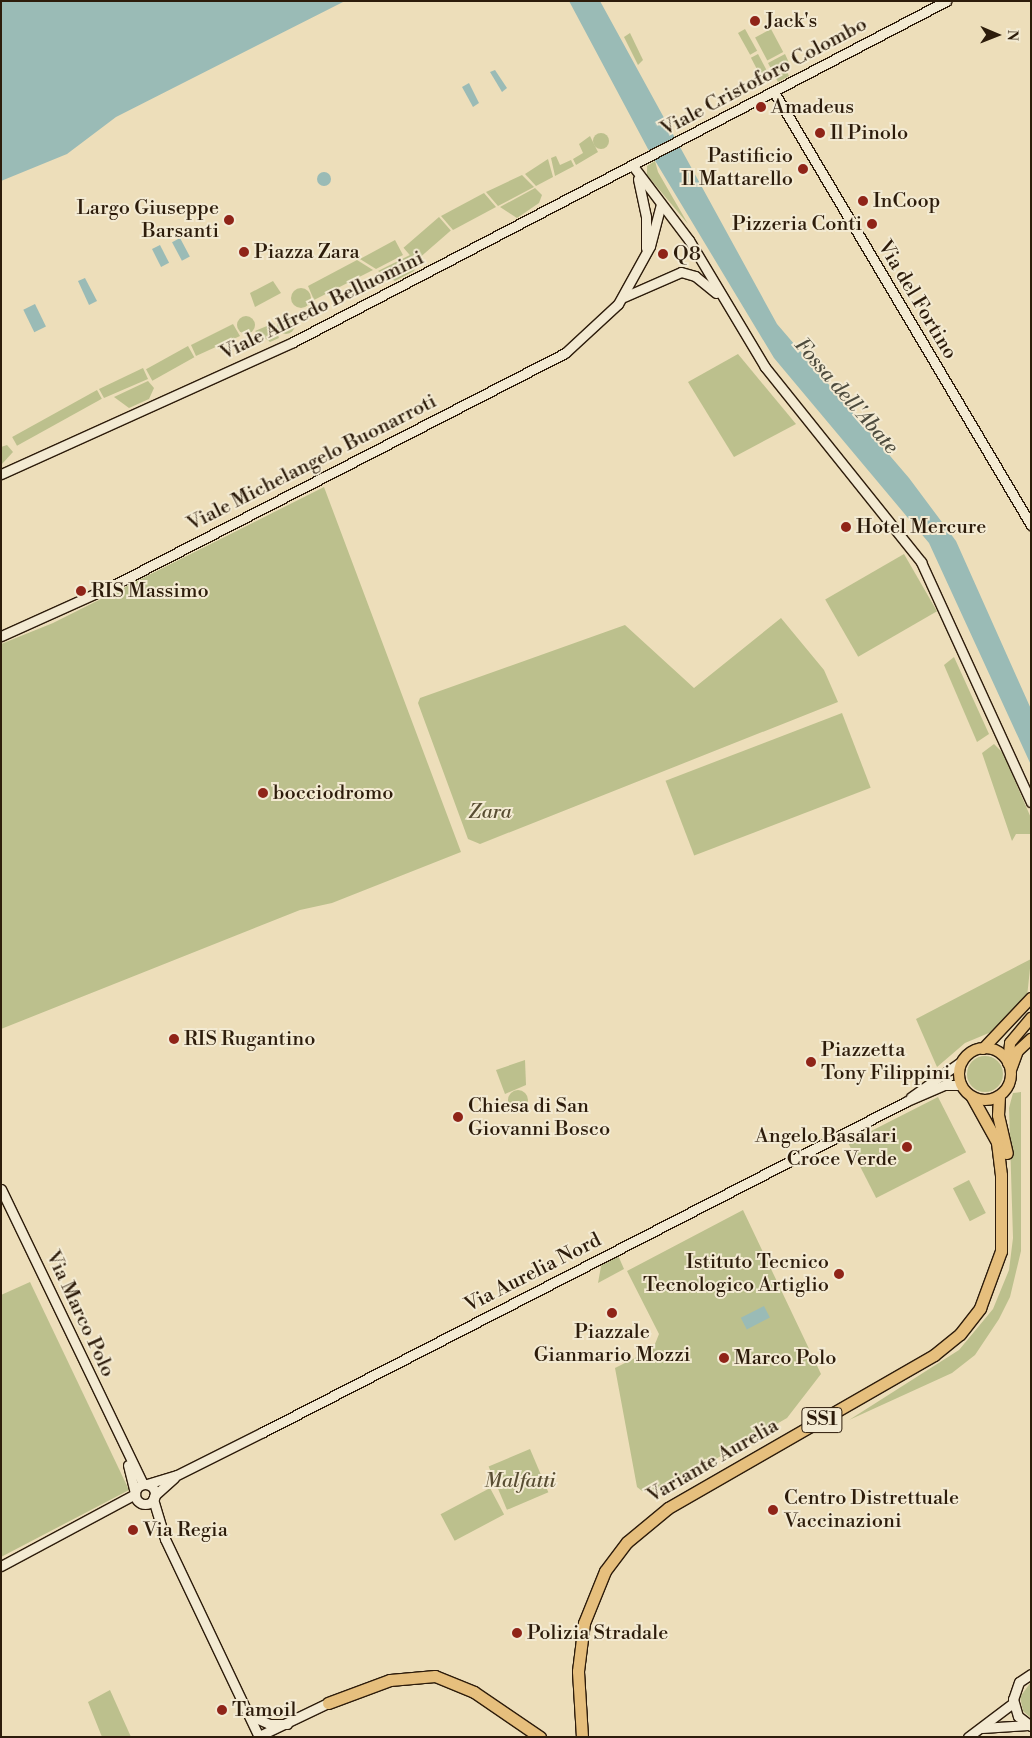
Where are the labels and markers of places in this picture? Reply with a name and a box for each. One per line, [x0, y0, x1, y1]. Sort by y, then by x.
place label: Jack's [765, 9, 817, 33]
marker: Jack's [749, 15, 761, 27]
place label: Amadeus [771, 95, 854, 119]
marker: Amadeus [755, 101, 767, 113]
place label: Il Pinolo [830, 121, 908, 145]
marker: Il Pinolo [814, 127, 826, 139]
place label: Pastificio Il Mattarello [681, 145, 793, 192]
marker: Pastificio Il Mattarello [797, 163, 809, 175]
place label: InCoop [873, 189, 940, 213]
marker: InCoop [857, 195, 869, 207]
place label: Largo Giuseppe Barsanti [77, 196, 219, 243]
place label: Pizzeria Conti [732, 212, 862, 236]
marker: Largo Giuseppe Barsanti [223, 214, 235, 226]
marker: Pizzeria Conti [866, 218, 878, 230]
place label: Piazza Zara [254, 240, 360, 264]
place label: Q8 [673, 242, 701, 266]
marker: Piazza Zara [238, 246, 250, 258]
marker: Q8 [657, 248, 669, 260]
place label: Hotel Mercure [856, 515, 986, 539]
marker: Hotel Mercure [840, 521, 852, 533]
place label: RIS Massimo [91, 579, 209, 603]
marker: RIS Massimo [75, 585, 87, 597]
place label: bocciodromo [273, 781, 393, 805]
marker: bocciodromo [257, 787, 269, 799]
place label: RIS Rugantino [184, 1027, 315, 1051]
marker: RIS Rugantino [168, 1033, 180, 1045]
place label: Piazzetta Tony Filippini [821, 1038, 950, 1085]
marker: Piazzetta Tony Filippini [805, 1056, 817, 1068]
place label: Chiesa di San Giovanni Bosco [468, 1094, 610, 1141]
marker: Chiesa di San Giovanni Bosco [452, 1111, 464, 1123]
place label: Angelo Basalari Croce Verde [755, 1124, 897, 1171]
marker: Angelo Basalari Croce Verde [901, 1141, 913, 1153]
place label: Istituto Tecnico Tecnologico Artiglio [643, 1250, 829, 1297]
marker: Istituto Tecnico Tecnologico Artiglio [833, 1268, 845, 1280]
marker: Piazzale Gianmario Mozzi [606, 1307, 618, 1319]
place label: Piazzale Gianmario Mozzi [534, 1321, 690, 1368]
place label: Marco Polo [734, 1346, 836, 1370]
marker: Marco Polo [718, 1352, 730, 1364]
place label: Centro Distrettuale Vaccinazioni [784, 1486, 959, 1533]
marker: Centro Distrettuale Vaccinazioni [766, 1503, 780, 1517]
place label: Via Regia [143, 1518, 228, 1542]
marker: Via Regia [127, 1524, 139, 1536]
place label: Polizia Stradale [527, 1621, 668, 1645]
marker: Polizia Stradale [511, 1627, 523, 1639]
place label: Tamoil [232, 1698, 296, 1722]
marker: Tamoil [216, 1704, 228, 1716]

